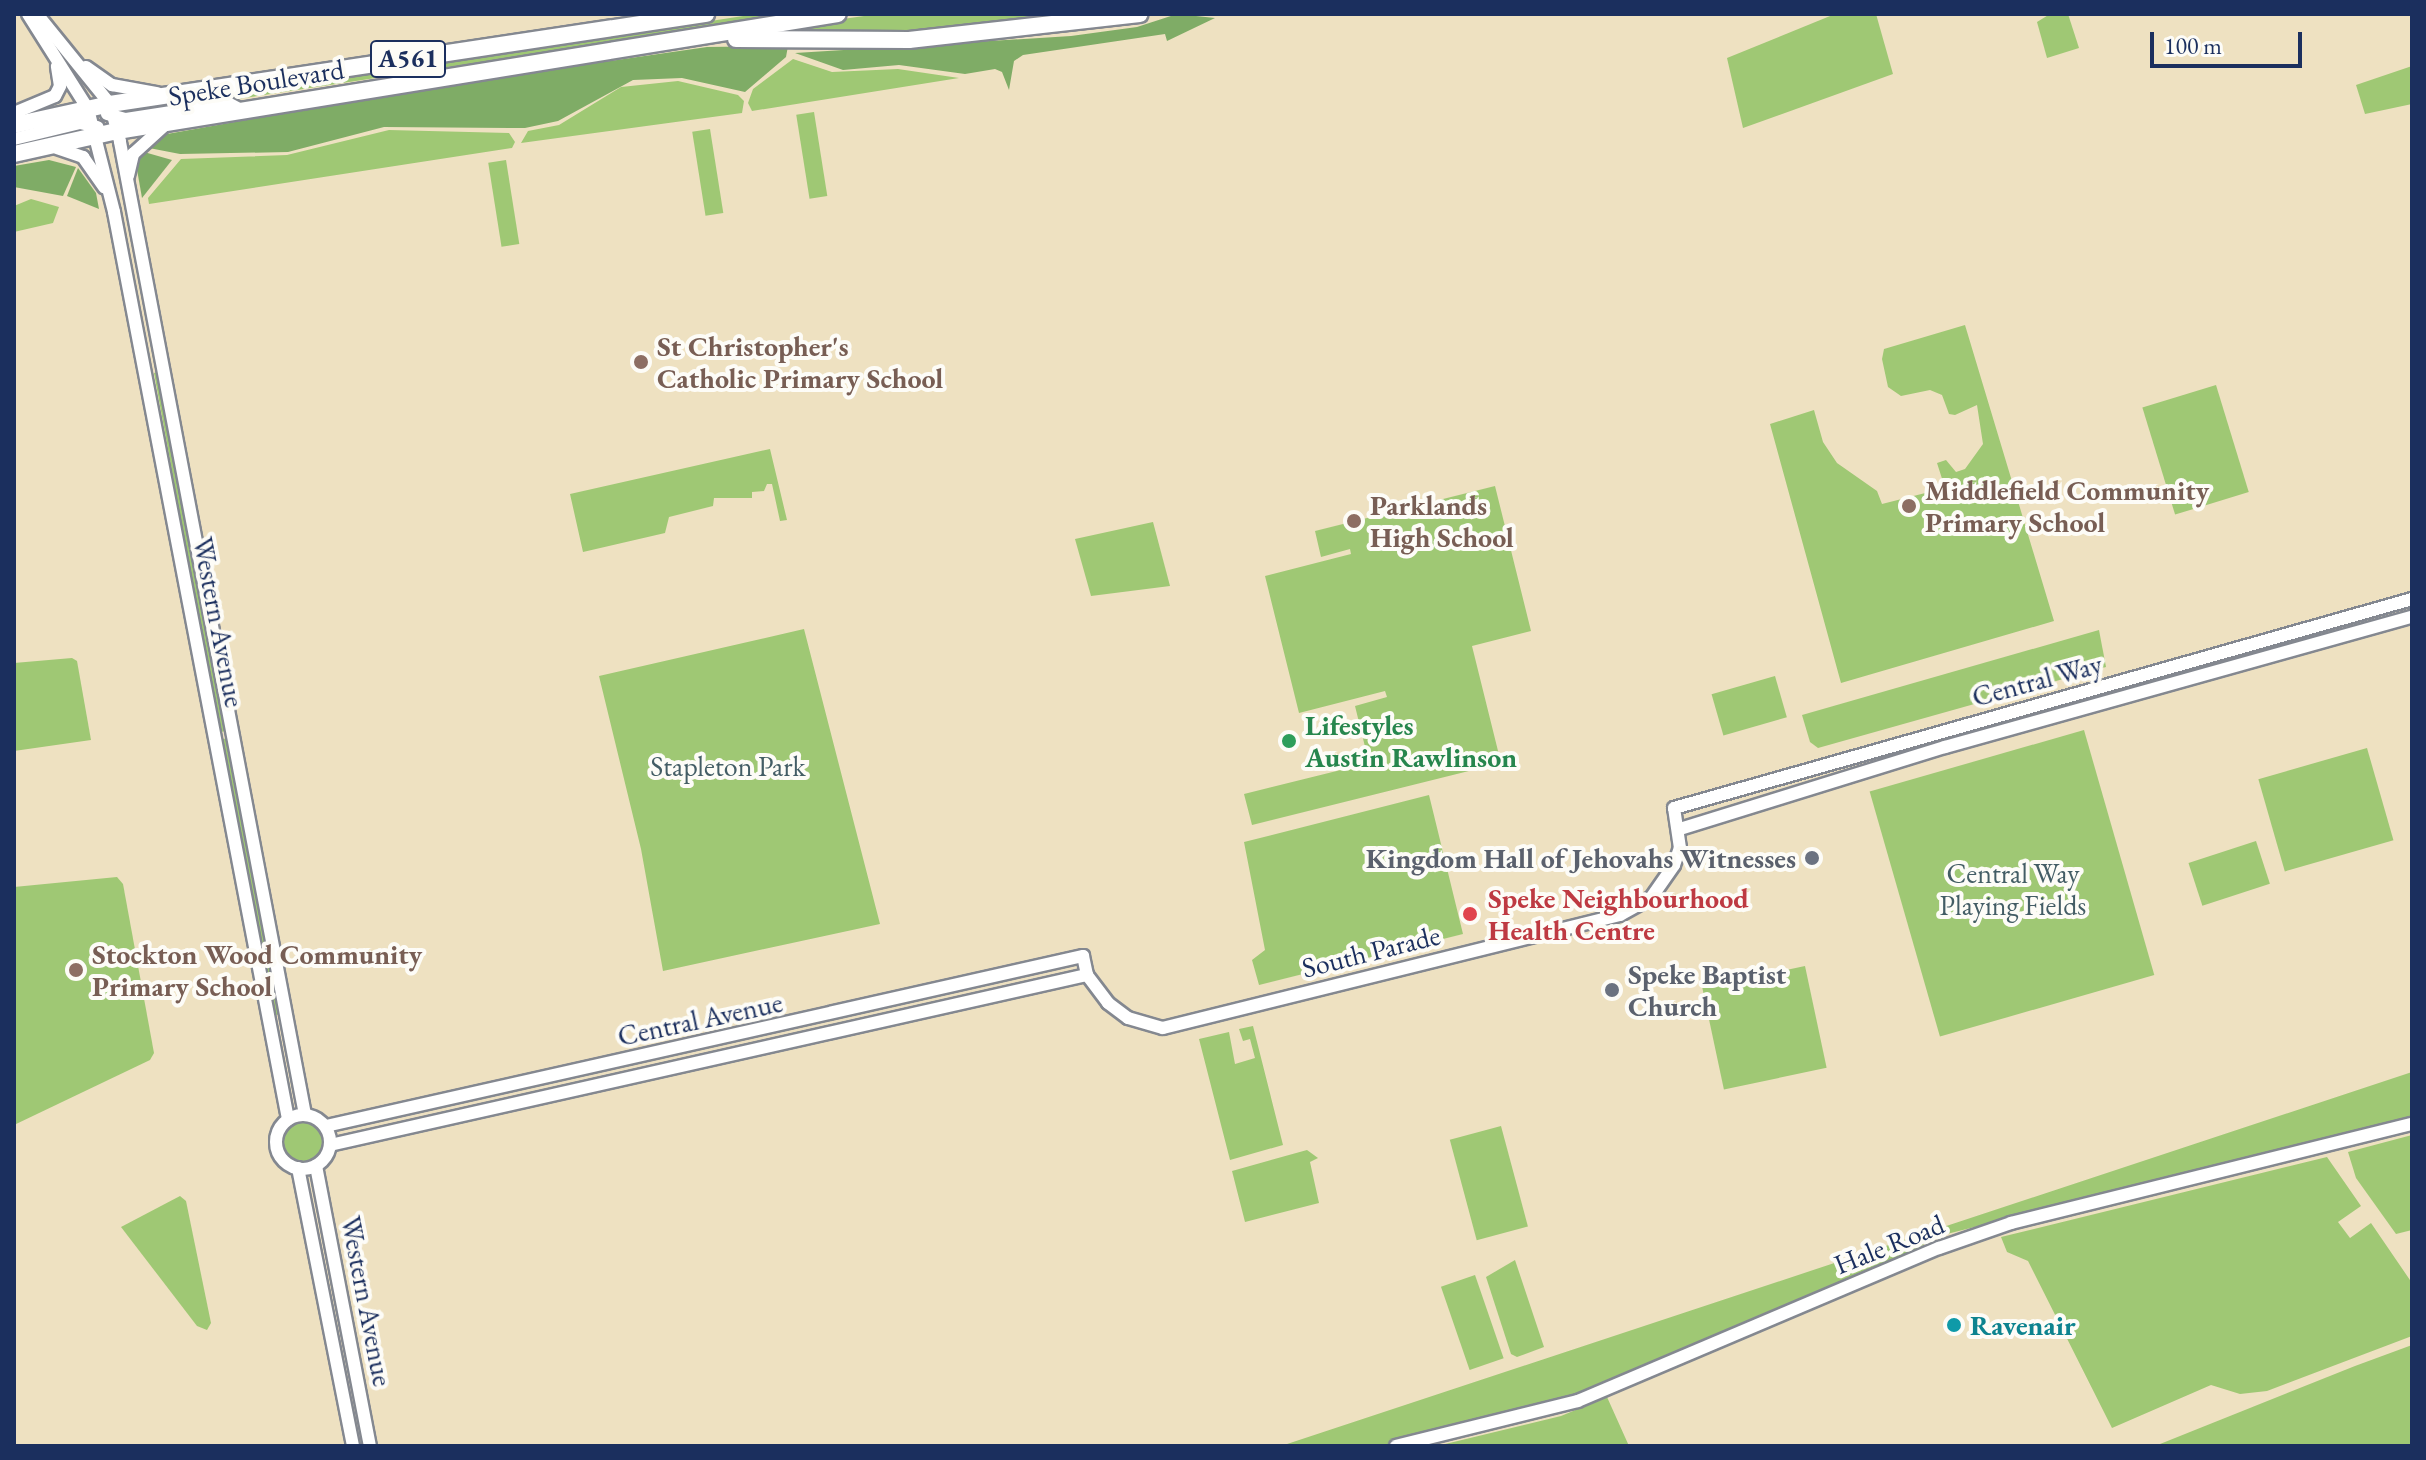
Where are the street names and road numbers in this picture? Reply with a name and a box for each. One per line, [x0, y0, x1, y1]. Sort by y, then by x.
road number: A561 [370, 37, 446, 81]
street label: Speke Boulevard [166, 52, 346, 112]
street label: Western Avenue [186, 534, 252, 710]
street label: Central Way [1968, 647, 2106, 713]
street label: South Parade [1298, 918, 1444, 984]
street label: Central Avenue [615, 985, 785, 1053]
street label: Hale Road [1829, 1207, 1949, 1281]
street label: Western Avenue [334, 1213, 400, 1389]

